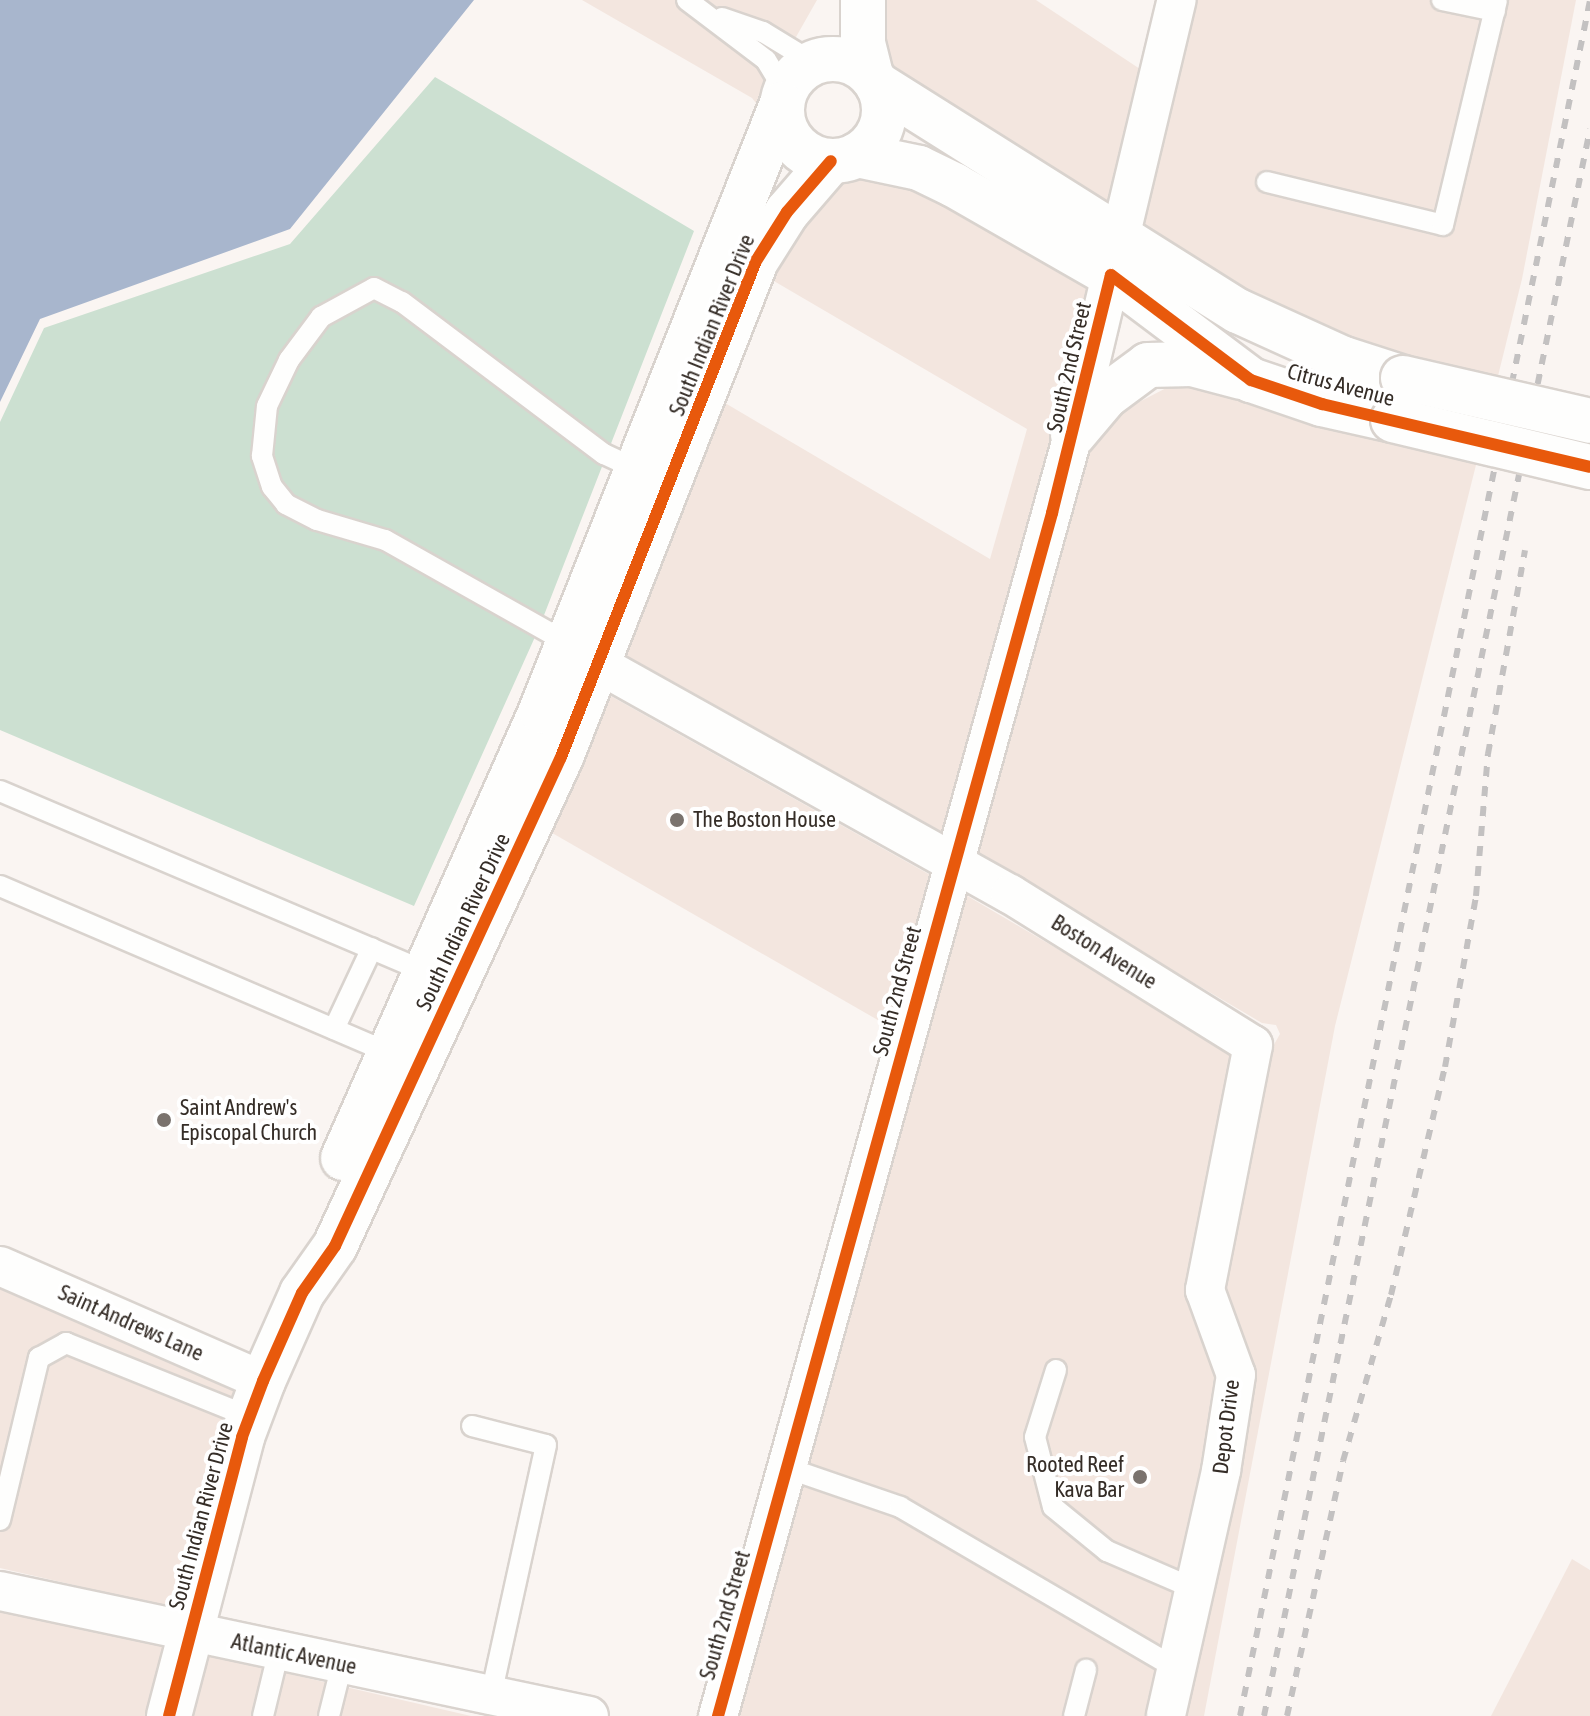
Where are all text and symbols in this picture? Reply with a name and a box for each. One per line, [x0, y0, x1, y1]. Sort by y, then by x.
street label: South Indian River Drive [664, 231, 760, 419]
street label: South 2nd Street [1041, 299, 1097, 435]
street label: Citrus Avenue [1284, 358, 1398, 412]
place label: The Boston House [693, 807, 836, 833]
marker: The Boston House [668, 811, 686, 829]
street label: South Indian River Drive [410, 829, 516, 1015]
street label: Boston Avenue [1046, 909, 1162, 995]
street label: South 2nd Street [867, 923, 927, 1059]
place label: Saint Andrew's Episcopal Church [180, 1094, 317, 1146]
marker: Saint Andrew's Episcopal Church [155, 1111, 173, 1129]
street label: Saint Andrews Lane [54, 1279, 208, 1367]
street label: Depot Drive [1207, 1378, 1245, 1476]
street label: South Indian River Drive [163, 1419, 239, 1613]
place label: Rooted Reef Kava Bar [1026, 1451, 1124, 1502]
marker: Rooted Reef Kava Bar [1131, 1468, 1149, 1486]
street label: South 2nd Street [694, 1547, 756, 1683]
street label: Atlantic Avenue [229, 1628, 359, 1680]

